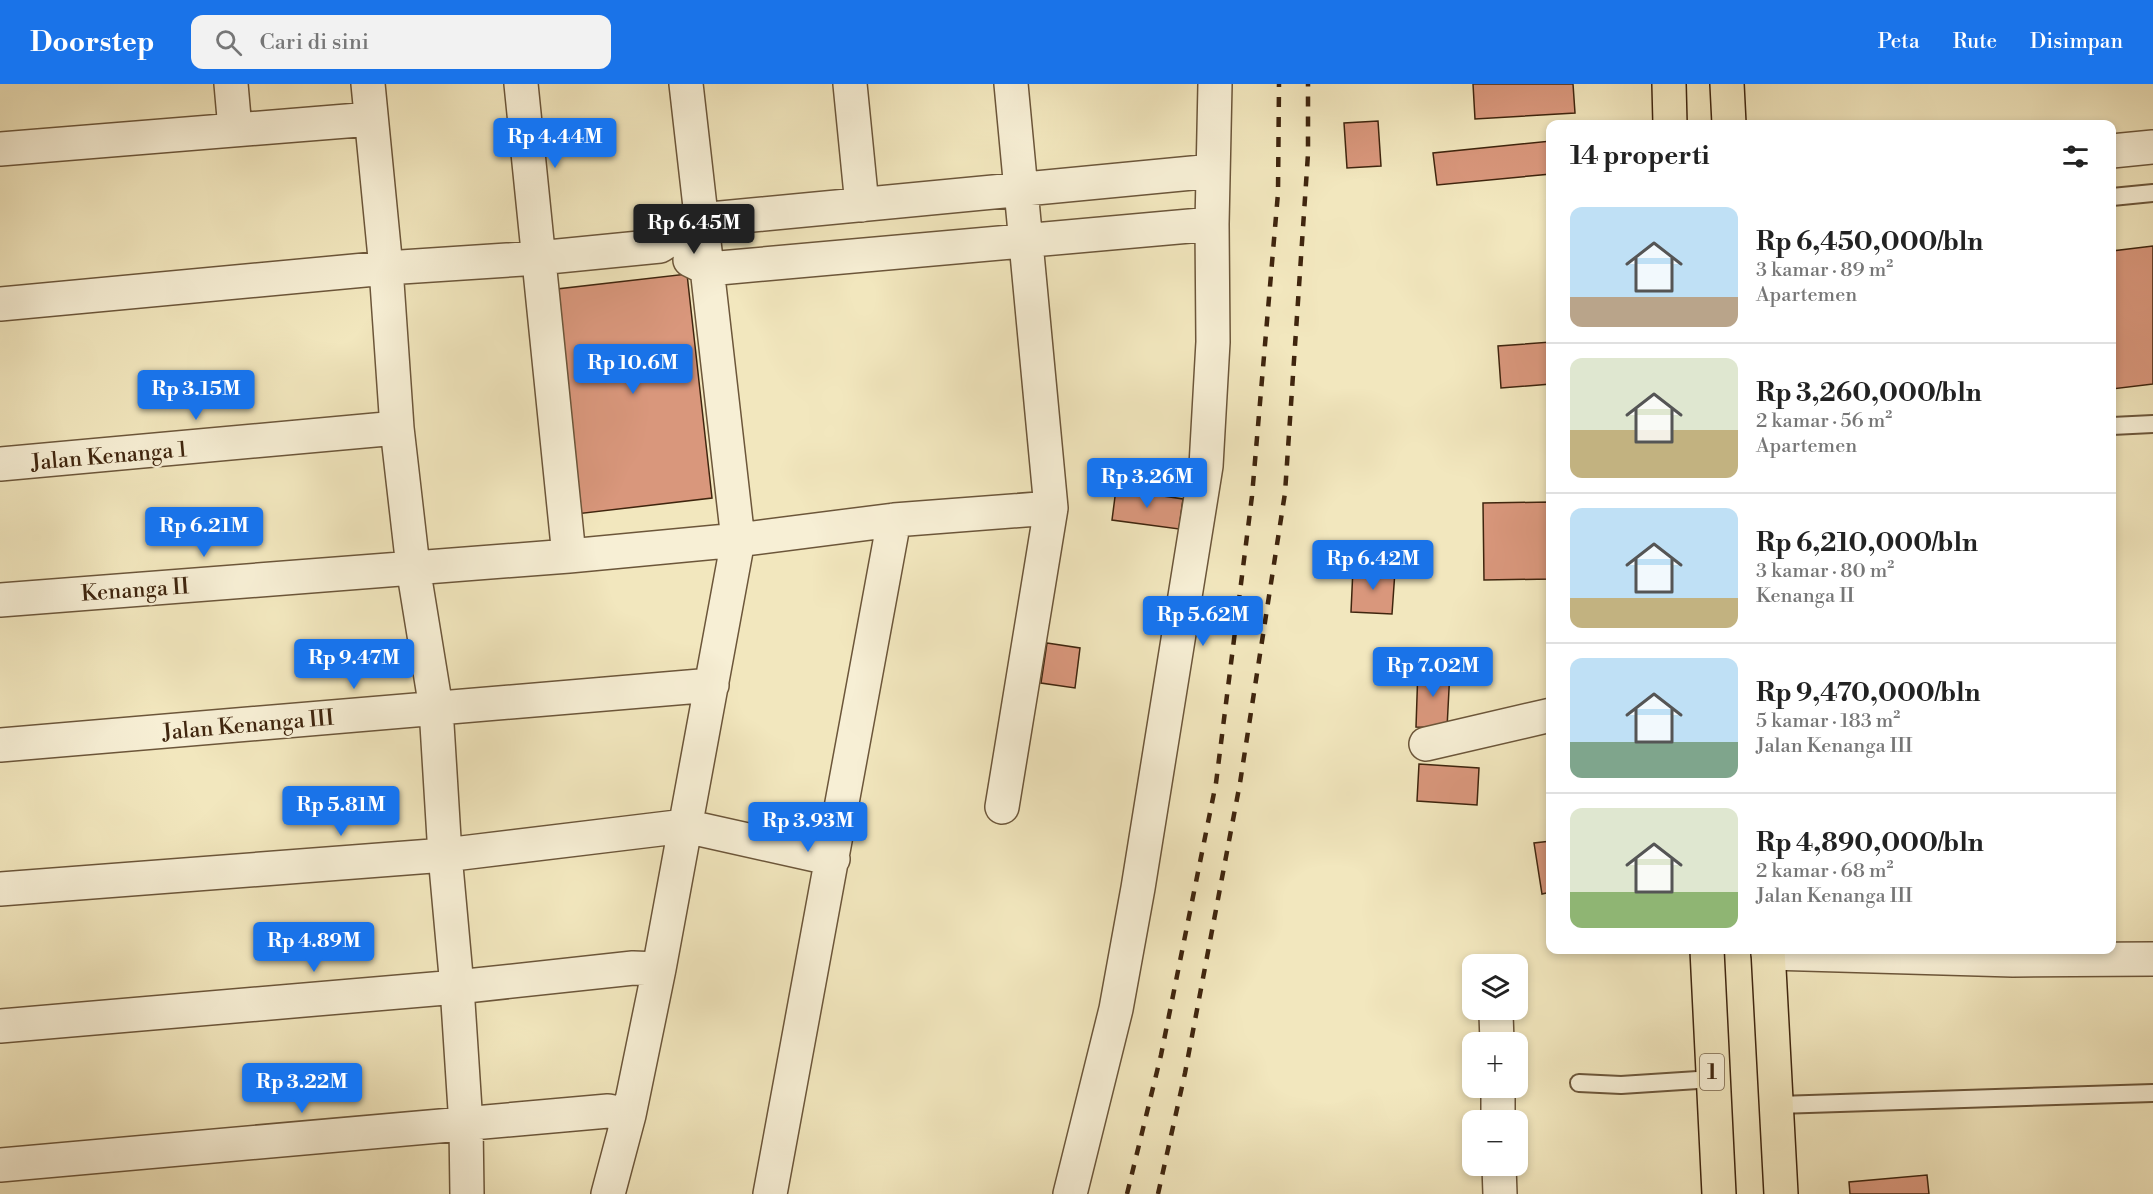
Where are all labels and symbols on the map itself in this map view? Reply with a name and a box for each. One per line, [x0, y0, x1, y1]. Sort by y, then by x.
pin: Rp 4.44M [493, 118, 617, 169]
pin: Rp 6.45M [632, 204, 756, 255]
pin: Rp 10.6M [571, 344, 695, 395]
pin: Rp 3.15M [134, 370, 258, 421]
street label: Jalan Kenanga 1 [29, 436, 189, 477]
pin: Rp 3.26M [1085, 458, 1209, 509]
pin: Rp 6.21M [142, 507, 266, 558]
pin: Rp 6.42M [1311, 540, 1435, 591]
street label: Kenanga II [80, 573, 191, 608]
pin: Rp 5.62M [1141, 596, 1265, 647]
pin: Rp 9.47M [292, 639, 416, 690]
pin: Rp 7.02M [1371, 647, 1495, 698]
street label: Jalan Kenanga III [160, 704, 336, 747]
pin: Rp 5.81M [279, 786, 403, 837]
pin: Rp 3.93M [746, 802, 870, 853]
pin: Rp 4.89M [252, 922, 376, 973]
road number: 1 [1700, 1054, 1724, 1090]
pin: Rp 3.22M [240, 1063, 364, 1114]

